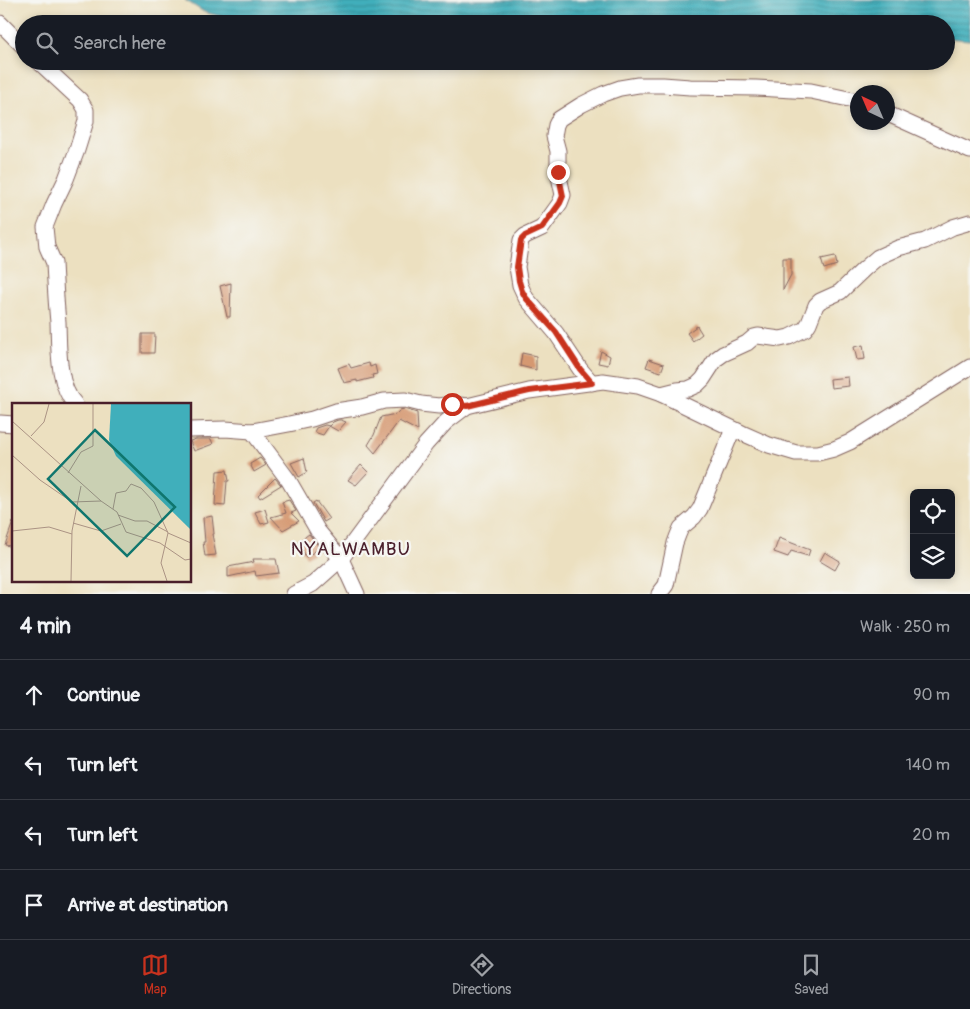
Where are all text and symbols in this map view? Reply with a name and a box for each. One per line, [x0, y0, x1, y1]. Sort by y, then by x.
search box [15, 15, 955, 70]
icon: search [33, 29, 61, 57]
text: Search here [73, 31, 166, 55]
north arrow [850, 85, 895, 130]
route end [547, 161, 570, 184]
route start [441, 393, 464, 416]
inset map [12, 403, 191, 582]
map controls [910, 489, 955, 579]
button: locate [910, 489, 955, 534]
button: layers [910, 534, 955, 579]
district label: NYALWAMBU [291, 537, 411, 561]
text: 4 min [20, 613, 71, 640]
text: Walk · 250 m [860, 617, 950, 637]
icon: ahead [20, 681, 48, 709]
text: Continue [67, 683, 140, 707]
text: 90 m [913, 685, 950, 705]
icon: left [20, 751, 48, 779]
text: Turn left [67, 753, 137, 777]
text: 140 m [906, 755, 950, 775]
icon: left [20, 821, 48, 849]
text: Turn left [67, 823, 137, 847]
text: 20 m [912, 825, 950, 845]
icon: arrive [20, 891, 48, 919]
text: Arrive at destination [67, 893, 228, 917]
tab: Map [141, 951, 169, 998]
tab: Directions [452, 951, 511, 998]
tab: Saved [794, 951, 829, 998]

